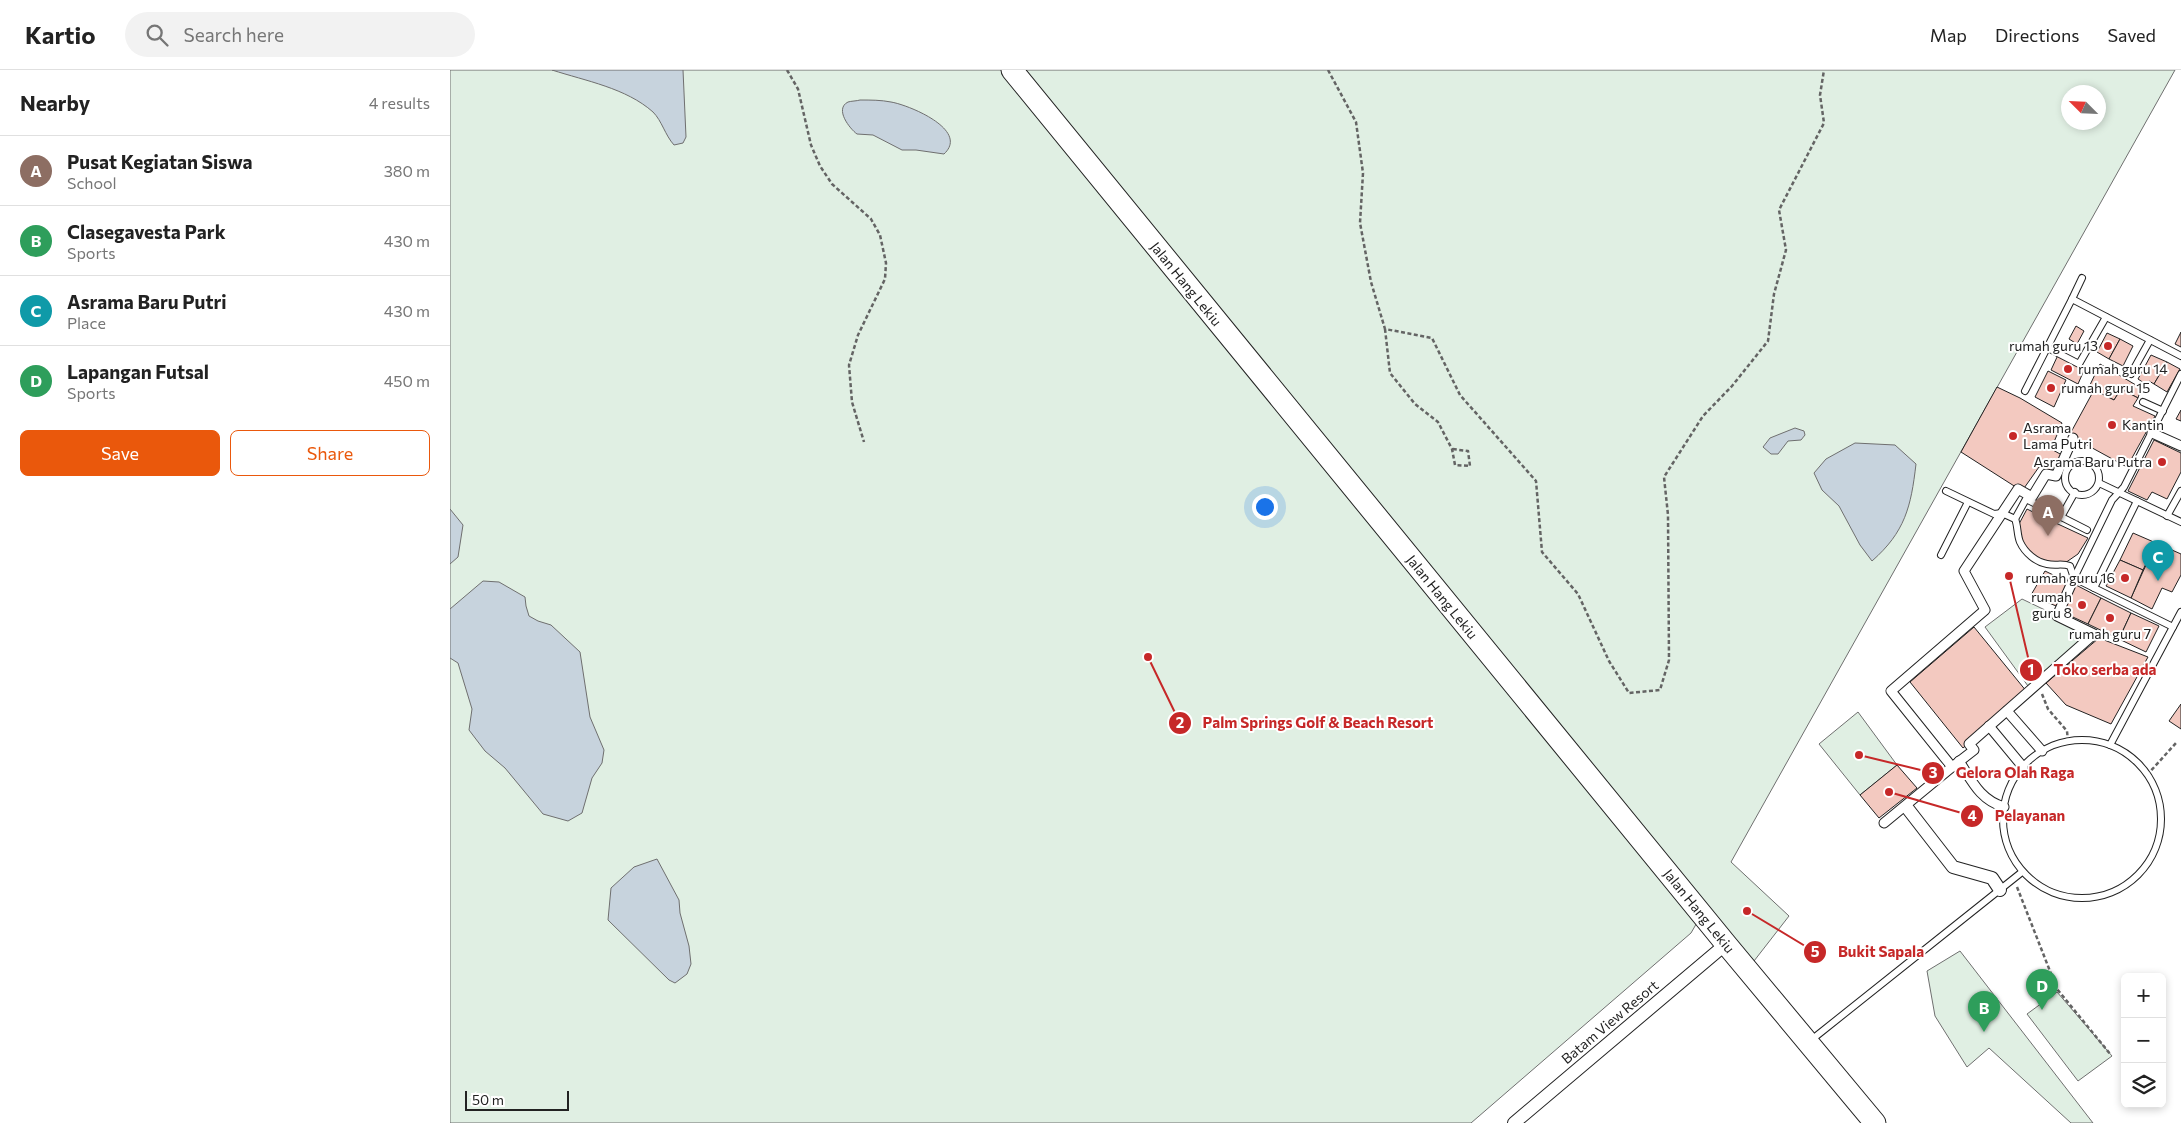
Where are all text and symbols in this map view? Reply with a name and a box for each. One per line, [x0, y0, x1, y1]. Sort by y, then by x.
search box [125, 12, 475, 57]
text: Kartio [25, 20, 95, 49]
icon: search [143, 21, 171, 49]
text: Search here [183, 23, 284, 46]
text: Map [1930, 24, 1967, 46]
text: Directions [1995, 24, 2079, 46]
text: Saved [2107, 24, 2156, 46]
north arrow [2061, 85, 2106, 130]
text: Nearby [20, 90, 90, 115]
text: 4 results [369, 93, 430, 112]
text: Pusat Kegiatan Siswa [67, 150, 253, 173]
text: A [30, 161, 42, 180]
text: 380 m [384, 161, 430, 180]
text: School [67, 173, 117, 192]
text: Clasegavesta Park [67, 220, 226, 243]
text: B [31, 231, 41, 250]
text: 430 m [384, 231, 430, 250]
street label: Jalan Hang Lekiu [1147, 238, 1226, 329]
text: Sports [67, 243, 116, 262]
text: Asrama Baru Putri [67, 290, 227, 313]
text: C [31, 301, 41, 320]
text: 430 m [384, 301, 430, 320]
text: Place [67, 313, 106, 332]
place label: rumah guru 13 [2009, 337, 2098, 354]
marker: rumah guru 13 [2102, 340, 2114, 352]
text: Lapangan Futsal [67, 360, 209, 383]
place label: rumah guru 14 [2078, 360, 2168, 377]
marker: rumah guru 14 [2062, 363, 2074, 375]
text: D [30, 371, 42, 390]
text: 450 m [384, 371, 430, 390]
place label: rumah guru 15 [2061, 379, 2150, 396]
marker: rumah guru 15 [2045, 382, 2057, 394]
text: Sports [67, 383, 116, 402]
place label: Kantin [2122, 416, 2164, 433]
place label: Asrama Lama Putri [2023, 419, 2092, 452]
marker: Kantin [2106, 419, 2118, 431]
button: Save [20, 430, 220, 476]
button: Share [230, 430, 430, 476]
marker: Asrama Lama Putri [2007, 430, 2019, 442]
place label: Asrama Baru Putra [2033, 453, 2152, 470]
marker: Asrama Baru Putra [2156, 456, 2168, 468]
your location [1252, 494, 1278, 520]
pin: A [2032, 495, 2064, 536]
pin: C [2142, 540, 2174, 581]
street label: Jalan Hang Lekiu [1403, 551, 1482, 642]
place label: rumah guru 16 [2025, 569, 2115, 586]
marker: rumah guru 16 [2119, 572, 2131, 584]
place label: rumah guru 8 [2031, 588, 2072, 621]
marker: rumah guru 8 [2076, 599, 2088, 611]
marker: rumah guru 7 [2104, 612, 2116, 624]
place label: rumah guru 7 [2069, 625, 2151, 642]
callout: Toko serba ada [2018, 655, 2166, 685]
text: 1 [2028, 660, 2034, 678]
text: Toko serba ada [2054, 660, 2157, 678]
callout: Palm Springs Golf & Beach Resort [1167, 708, 1443, 738]
text: 2 [1176, 713, 1184, 731]
text: Palm Springs Golf & Beach Resort [1203, 713, 1433, 731]
callout: Gelora Olah Raga [1920, 758, 2084, 788]
text: 3 [1929, 763, 1938, 781]
text: Gelora Olah Raga [1956, 763, 2074, 781]
callout: Pelayanan [1960, 801, 2075, 831]
text: 4 [1967, 806, 1977, 824]
text: Pelayanan [1995, 806, 2065, 824]
street label: Jalan Hang Lekiu [1660, 865, 1739, 956]
callout: Bukit Sapala [1803, 937, 1934, 967]
text: 5 [1811, 942, 1820, 960]
text: Bukit Sapala [1838, 942, 1924, 960]
pin: D [2026, 969, 2058, 1010]
map controls [2121, 973, 2166, 1108]
button: + [2121, 973, 2166, 1018]
street label: Batam View Resort [1558, 976, 1662, 1067]
pin: B [1968, 991, 2000, 1032]
button: − [2121, 1018, 2166, 1063]
button: layers [2121, 1063, 2166, 1108]
scale bar [465, 1088, 569, 1111]
text: 50 m [472, 1091, 504, 1108]

